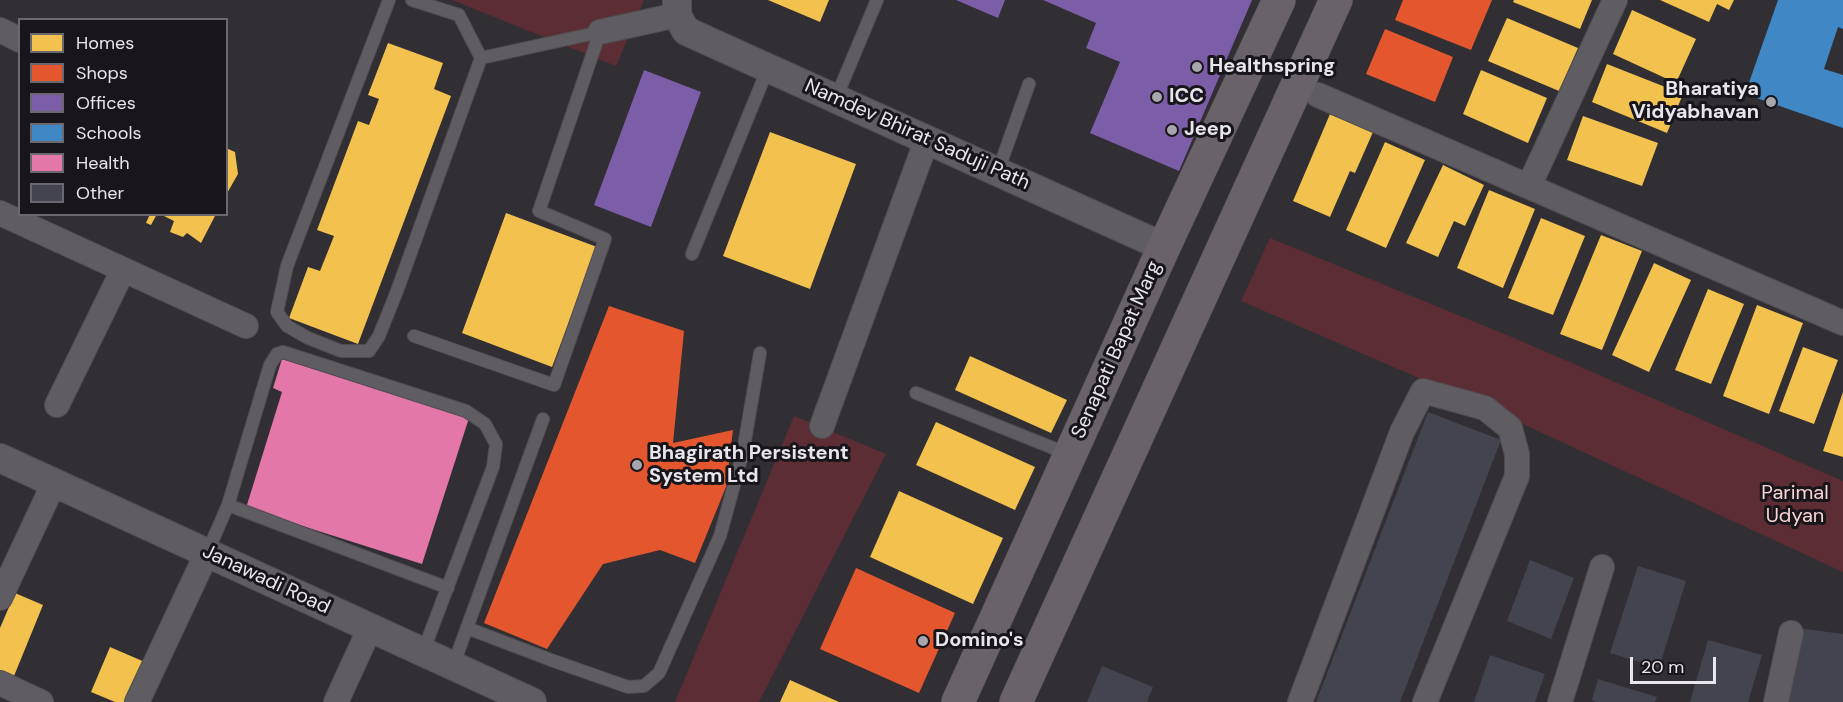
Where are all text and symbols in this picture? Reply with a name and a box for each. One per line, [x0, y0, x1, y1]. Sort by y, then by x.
legend [18, 18, 228, 216]
text: Homes [76, 31, 134, 55]
place label: Healthspring [1209, 55, 1335, 79]
marker: Healthspring [1190, 60, 1204, 74]
text: Shops [76, 61, 128, 85]
street label: Namdev Bhirat Saduji Path [801, 74, 1033, 196]
place label: Bharatiya Vidyabhavan [1632, 78, 1759, 125]
place label: ICC [1169, 85, 1204, 109]
marker: ICC [1150, 90, 1164, 104]
text: Offices [76, 91, 136, 115]
marker: Bharatiya Vidyabhavan [1764, 95, 1778, 109]
place label: Jeep [1184, 118, 1232, 142]
text: Schools [76, 121, 141, 145]
marker: Jeep [1165, 123, 1179, 137]
text: Health [76, 151, 130, 175]
text: Other [76, 181, 124, 205]
street label: Senapati Bapat Marg [1067, 258, 1167, 442]
place label: Bhagirath Persistent System Ltd [649, 442, 849, 489]
marker: Bhagirath Persistent System Ltd [630, 458, 644, 472]
park label: Parimal Udyan [1761, 482, 1829, 529]
street label: Janawadi Road [198, 540, 334, 620]
place label: Domino's [935, 629, 1024, 653]
marker: Domino's [916, 634, 930, 648]
scale bar [1633, 645, 1718, 683]
text: 20 m [1641, 655, 1684, 679]

